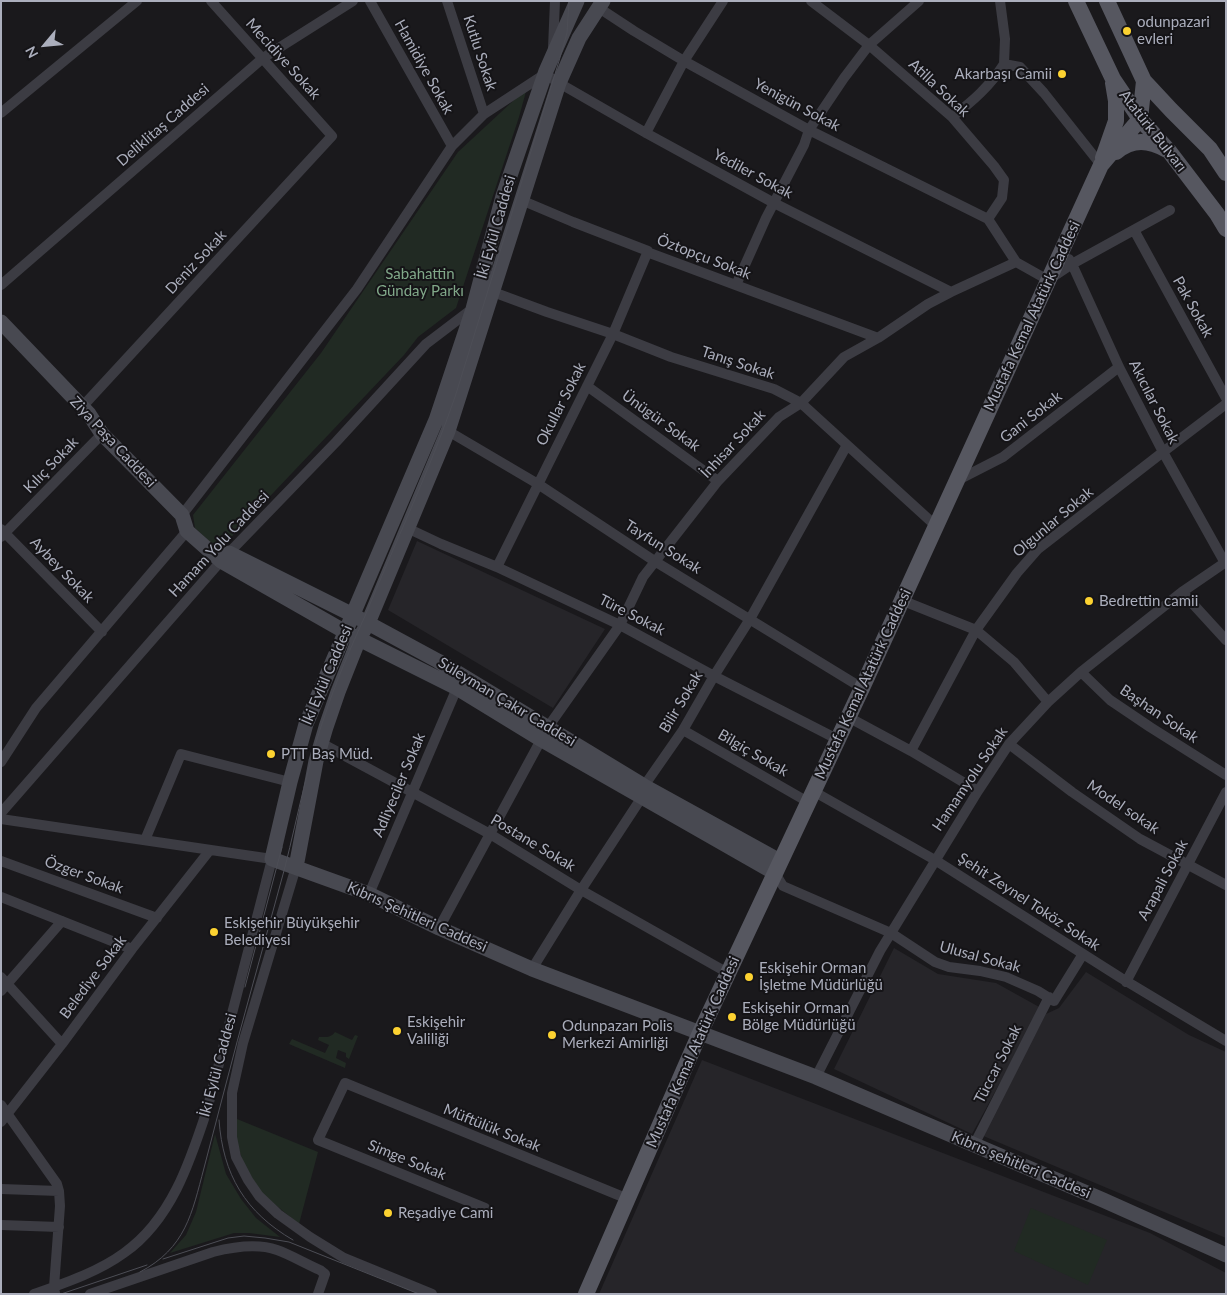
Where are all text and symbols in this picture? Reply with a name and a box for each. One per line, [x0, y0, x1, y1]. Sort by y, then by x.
street label: Kutlu Sokak [459, 13, 501, 93]
place label: odunpazari evleri [1137, 13, 1210, 48]
street label: Mecidiye Sokak [242, 15, 324, 103]
street label: Hamidiye Sokak [391, 17, 457, 117]
north arrow [20, 20, 70, 70]
marker: odunpazari evleri [1121, 25, 1133, 37]
text: N [21, 44, 41, 61]
street label: Atilla Sokak [905, 55, 973, 121]
place label: Akarbaşı Camii [955, 65, 1052, 83]
marker: Akarbaşı Camii [1056, 68, 1068, 80]
street label: Yenigün Sokak [751, 75, 843, 135]
street label: Deliklitaş Caddesi [113, 80, 213, 170]
street label: Atatürk Bulvarı [1116, 87, 1190, 175]
street label: Yediler Sokak [710, 145, 796, 203]
street label: İki Eylül Caddesi [473, 173, 519, 281]
street label: Mustafa Kemal Atatürk Caddesi [980, 218, 1084, 414]
street label: Deniz Sokak [162, 226, 230, 298]
street label: Öztopçu Sokak [654, 231, 754, 283]
park label: Sabahattin Günday Parkı [376, 265, 464, 300]
street label: Pak Sokak [1169, 273, 1217, 341]
street label: Tanış Sokak [699, 343, 777, 383]
street label: Akıcılar Sokak [1125, 357, 1183, 447]
street label: Okullar Sokak [532, 359, 590, 449]
street label: Ünügür Sokak [618, 387, 704, 455]
street label: Gani Sokak [997, 387, 1065, 447]
street label: Ziya Paşa Caddesi [66, 393, 160, 491]
street label: İnhisar Sokak [697, 406, 769, 482]
street label: Kılıç Sokak [20, 433, 82, 497]
street label: Olgunlar Sokak [1009, 483, 1097, 561]
street label: Hamam Yolu Caddesi [165, 487, 273, 601]
street label: Tayfun Sokak [621, 516, 705, 578]
street label: Aybey Sokak [26, 533, 98, 607]
street label: Mustafa Kemal Atatürk Caddesi [811, 586, 915, 782]
street label: Türe Sokak [596, 591, 668, 639]
place label: Bedrettin camii [1099, 592, 1198, 610]
marker: Bedrettin camii [1083, 595, 1095, 607]
street label: İki Eylül Caddesi [298, 622, 356, 728]
street label: Süleyman Çakır Caddesi [435, 654, 579, 750]
street label: Bilir Sokak [656, 668, 706, 736]
street label: Başhan Sokak [1116, 681, 1202, 747]
street label: Hamamyolu Sokak [929, 724, 1011, 834]
street label: Bilgiç Sokak [715, 726, 791, 780]
street label: Adliyeciler Sokak [369, 730, 429, 840]
place label: PTT Baş Müd. [281, 745, 373, 763]
marker: PTT Baş Müd. [265, 748, 277, 760]
street label: Model sokak [1083, 776, 1163, 838]
street label: Postane Sokak [487, 811, 579, 875]
street label: Arapali Sokak [1134, 836, 1192, 924]
street label: Şehit Zeynel Toköz Sokak [954, 849, 1104, 955]
street label: Özger Sokak [42, 852, 126, 898]
street label: Kıbrıs Şehitleri Caddesi [344, 878, 490, 956]
place label: Eskişehir Büyükşehir Belediyesi [224, 914, 359, 949]
marker: Eskişehir Büyükşehir Belediyesi [208, 926, 220, 938]
street label: Belediye Sokak [56, 932, 130, 1022]
street label: Ulusal Sokak [937, 938, 1023, 976]
street label: Mustafa Kemal Atatürk Caddesi [643, 953, 743, 1151]
place label: Eskişehir Orman İşletme Müdürlüğü [759, 959, 883, 994]
marker: Eskişehir Orman İşletme Müdürlüğü [743, 971, 755, 983]
place label: Eskişehir Orman Bölge Müdürlüğü [742, 999, 856, 1034]
street label: İki Eylül Caddesi [195, 1011, 241, 1119]
marker: Eskişehir Orman Bölge Müdürlüğü [726, 1011, 738, 1023]
place label: Eskişehir Valiliği [407, 1013, 465, 1048]
place label: Odunpazarı Polis Merkezi Amirliği [562, 1017, 673, 1052]
street label: Tüccar Sokak [970, 1022, 1026, 1106]
marker: Eskişehir Valiliği [391, 1025, 403, 1037]
marker: Odunpazarı Polis Merkezi Amirliği [546, 1029, 558, 1041]
street label: Müftülük Sokak [441, 1100, 543, 1156]
street label: Kıbrıs şehitleri Caddesi [949, 1127, 1093, 1203]
street label: Simge Sokak [365, 1136, 449, 1184]
place label: Reşadiye Cami [398, 1204, 493, 1222]
marker: Reşadiye Cami [382, 1207, 394, 1219]

